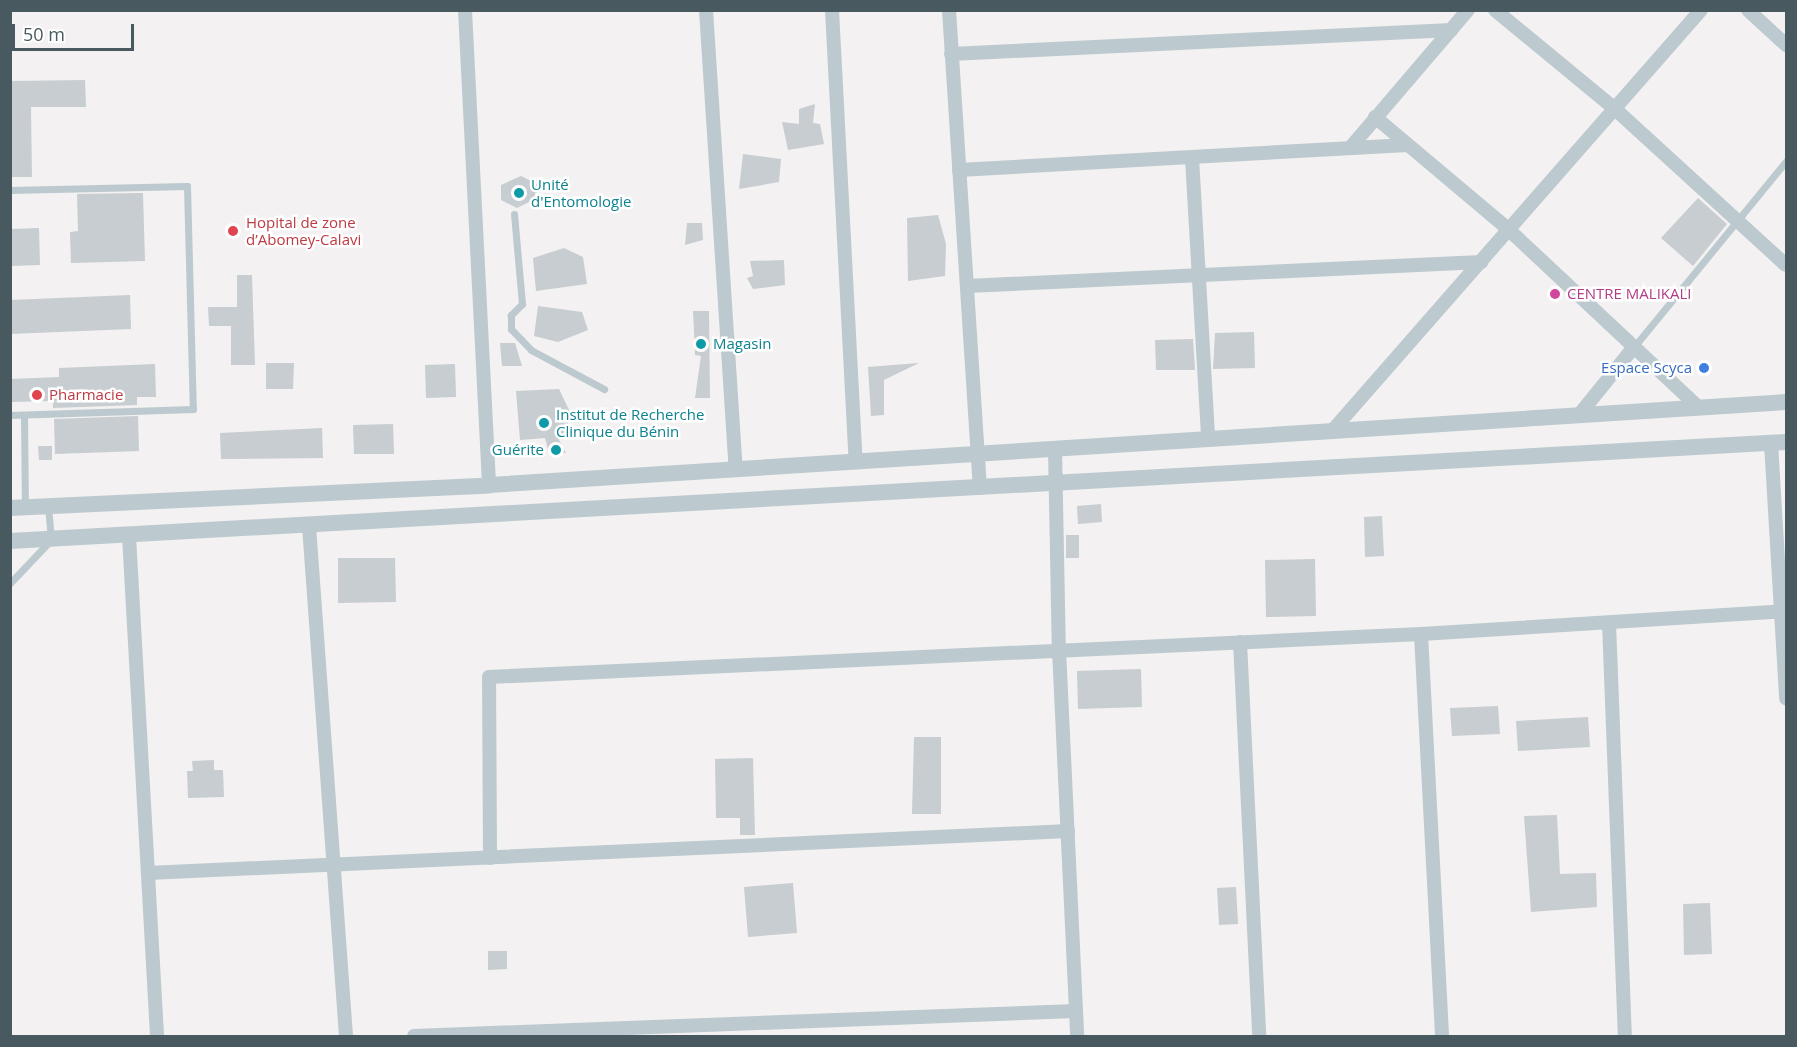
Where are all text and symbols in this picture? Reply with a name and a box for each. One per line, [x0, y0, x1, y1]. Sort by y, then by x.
scale bar [15, 12, 136, 50]
text: 50 m [23, 22, 65, 46]
place label: Unité d'Entomologie [531, 175, 631, 210]
marker: Unité d'Entomologie [512, 186, 526, 200]
place label: Hopital de zone d’Abomey-Calavi [246, 213, 361, 248]
marker: Hopital de zone d’Abomey-Calavi [224, 222, 242, 240]
place label: CENTRE MALIKALI [1567, 285, 1692, 303]
marker: CENTRE MALIKALI [1548, 287, 1562, 301]
place label: Magasin [713, 335, 771, 353]
marker: Magasin [694, 337, 708, 351]
place label: Espace Scyca [1601, 359, 1692, 377]
marker: Espace Scyca [1697, 361, 1711, 375]
place label: Pharmacie [49, 386, 123, 404]
marker: Pharmacie [30, 388, 44, 402]
place label: Institut de Recherche Clinique du Bénin [556, 405, 704, 440]
marker: Institut de Recherche Clinique du Bénin [537, 416, 551, 430]
place label: Guérite [492, 441, 544, 459]
marker: Guérite [549, 443, 563, 457]

